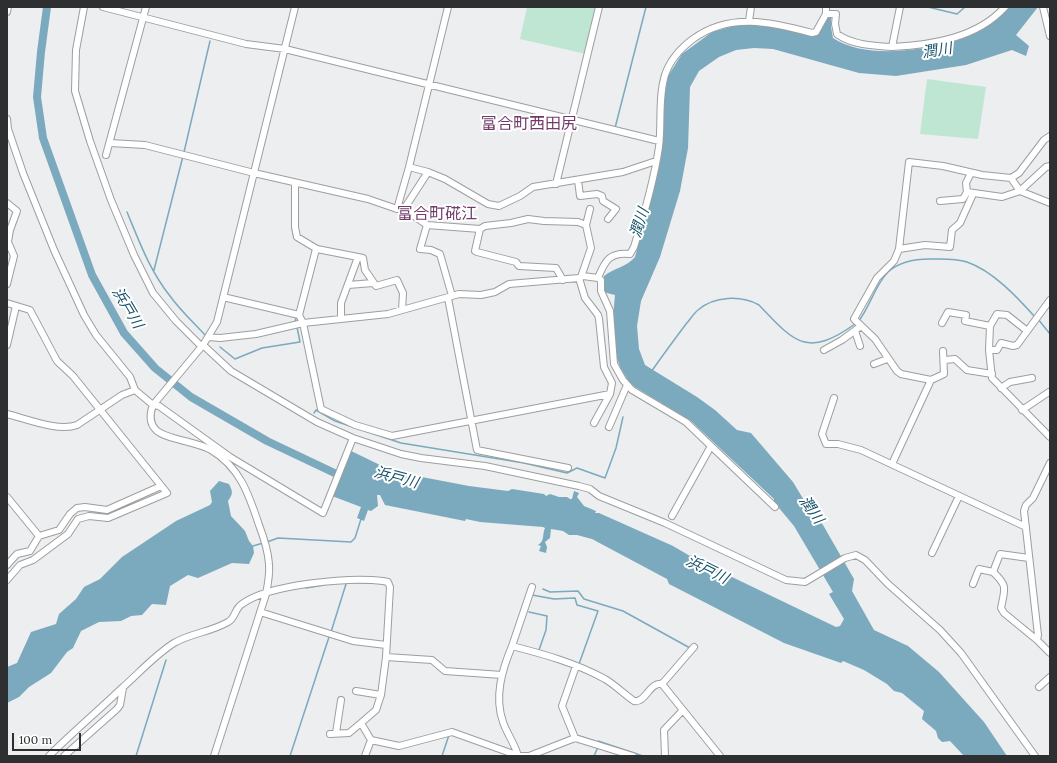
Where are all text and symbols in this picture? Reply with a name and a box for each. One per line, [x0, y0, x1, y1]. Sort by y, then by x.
water label: 潤川 [921, 40, 953, 62]
district label: 富合町西田尻 [481, 114, 577, 134]
district label: 富合町硴江 [397, 204, 477, 224]
water label: 潤川 [627, 206, 653, 240]
water label: 浜戸川 [108, 284, 146, 332]
water label: 浜戸川 [372, 463, 420, 493]
water label: 潤川 [795, 493, 827, 527]
water label: 浜戸川 [683, 552, 731, 588]
scale bar [14, 725, 83, 751]
text: 100 m [19, 732, 52, 747]

